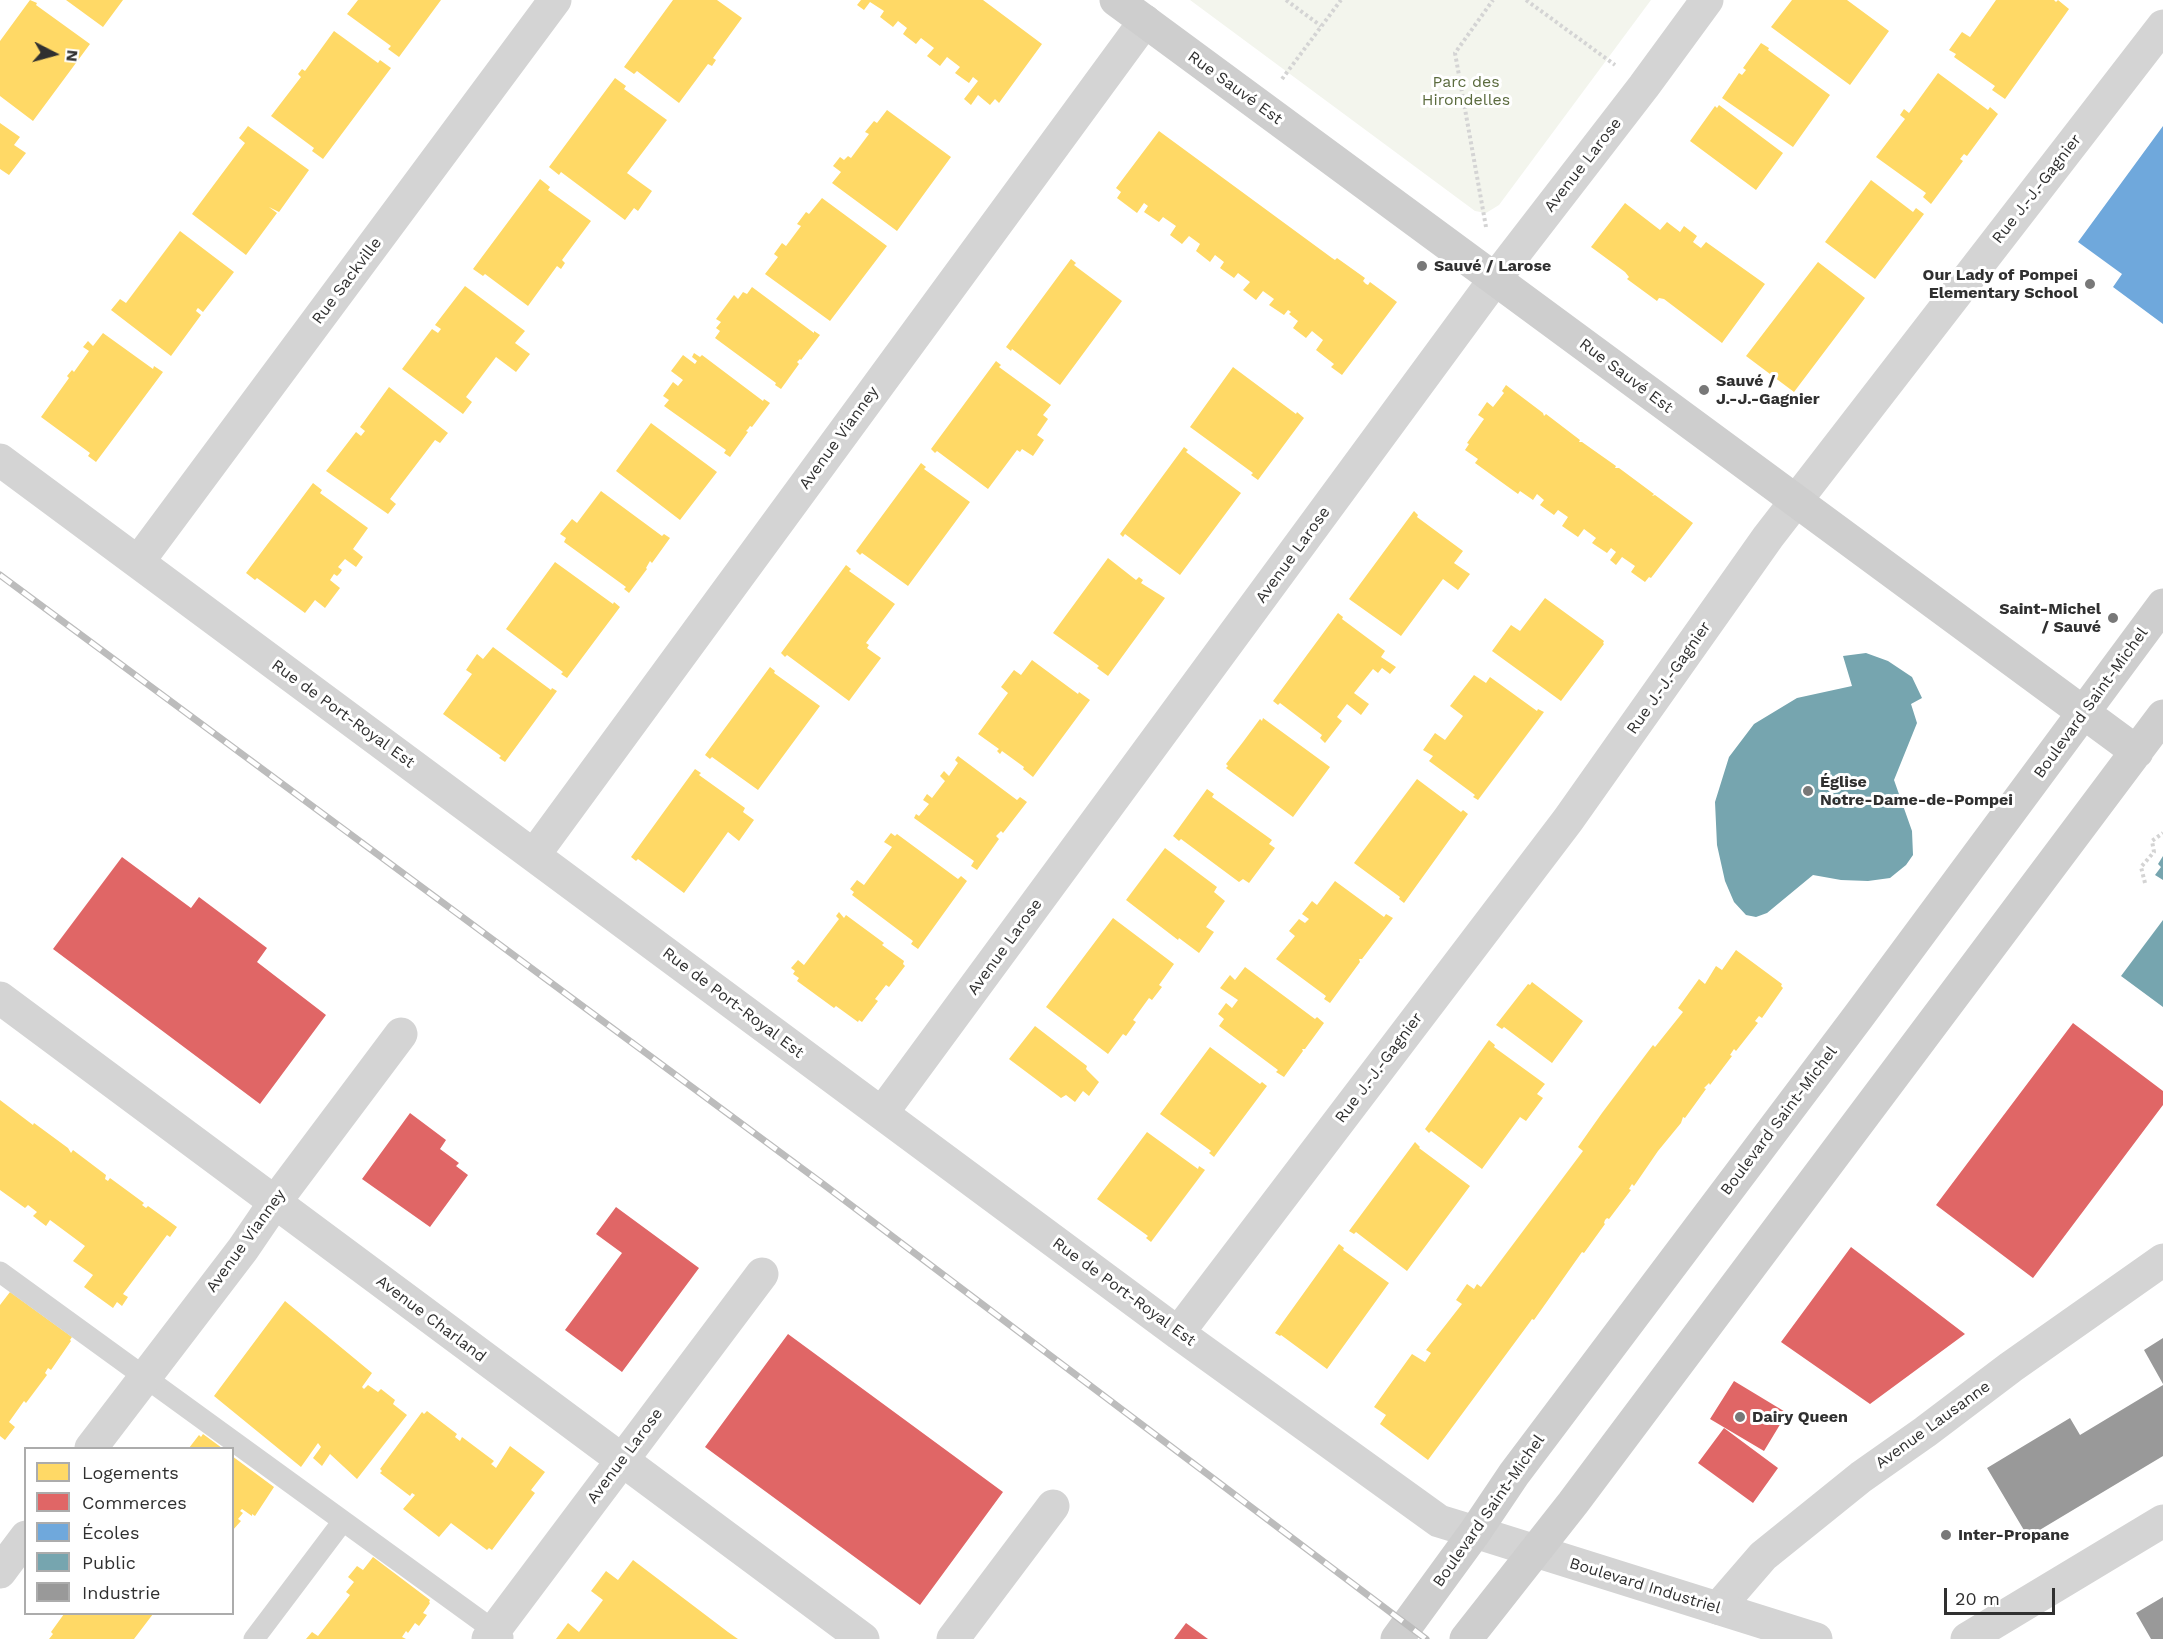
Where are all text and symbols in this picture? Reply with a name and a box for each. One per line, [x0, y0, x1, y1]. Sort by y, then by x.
north arrow [24, 24, 84, 84]
street label: Rue Sauvé Est [1184, 47, 1286, 129]
text: N [62, 49, 82, 63]
park label: Parc des Hirondelles [1422, 72, 1510, 110]
street label: Avenue Larose [1540, 114, 1626, 216]
street label: Rue J.-J.-Gagnier [1988, 131, 2086, 247]
street label: Rue Sackville [308, 234, 386, 328]
place label: Sauvé / Larose [1434, 256, 1551, 276]
marker: Sauvé / Larose [1415, 259, 1429, 273]
place label: Our Lady of Pompei Elementary School [1923, 265, 2078, 303]
marker: Our Lady of Pompei Elementary School [2083, 277, 2097, 291]
street label: Rue Sauvé Est [1575, 335, 1677, 417]
place label: Sauvé / J.-J.-Gagnier [1716, 371, 1820, 409]
street label: Avenue Vianney [795, 383, 883, 493]
marker: Sauvé / J.-J.-Gagnier [1697, 383, 1711, 397]
street label: Avenue Larose [1252, 503, 1334, 607]
place label: Saint-Michel / Sauvé [1999, 599, 2101, 637]
marker: Saint-Michel / Sauvé [2106, 611, 2120, 625]
street label: Rue J.-J.-Gagnier [1623, 618, 1715, 738]
street label: Boulevard Saint-Michel [2030, 624, 2152, 782]
street label: Rue de Port-Royal Est [268, 656, 418, 772]
place label: Église Notre-Dame-de-Pompei [1820, 772, 2013, 810]
marker: Église Notre-Dame-de-Pompei [1801, 784, 1815, 798]
street label: Avenue Larose [964, 895, 1046, 999]
street label: Rue de Port-Royal Est [658, 944, 808, 1062]
street label: Rue J.-J.-Gagnier [1331, 1009, 1427, 1127]
street label: Boulevard Saint-Michel [1717, 1043, 1841, 1199]
street label: Avenue Vianney [202, 1186, 290, 1296]
street label: Rue de Port-Royal Est [1049, 1234, 1199, 1350]
street label: Avenue Charland [372, 1271, 490, 1367]
street label: Avenue Lausanne [1872, 1377, 1994, 1473]
street label: Avenue Larose [583, 1405, 667, 1507]
place label: Dairy Queen [1752, 1407, 1848, 1427]
marker: Dairy Queen [1733, 1410, 1747, 1424]
street label: Boulevard Saint-Michel [1429, 1431, 1549, 1591]
legend [24, 1447, 234, 1615]
text: Logements [82, 1462, 179, 1483]
text: Commerces [82, 1492, 187, 1513]
text: Écoles [82, 1522, 139, 1543]
place label: Inter-Propane [1958, 1525, 2069, 1545]
marker: Inter-Propane [1939, 1528, 1953, 1542]
text: Public [82, 1552, 136, 1573]
street label: Boulevard Industriel [1567, 1554, 1723, 1618]
scale bar [1947, 1576, 2058, 1614]
text: Industrie [82, 1582, 160, 1603]
text: 20 m [1955, 1588, 2000, 1609]

